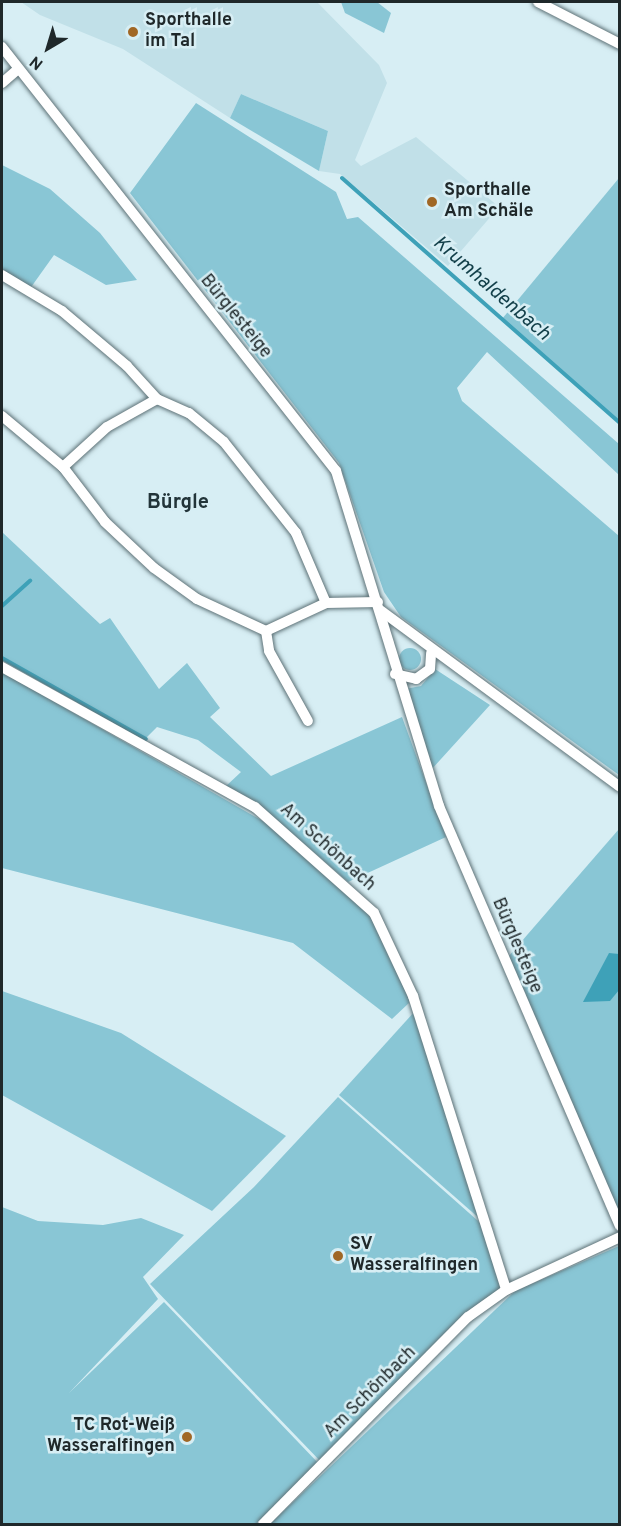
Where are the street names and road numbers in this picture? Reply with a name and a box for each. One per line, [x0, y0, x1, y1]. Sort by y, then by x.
street label: Bürglesteige [195, 271, 275, 363]
street label: Am Schönbach [275, 799, 379, 897]
street label: Bürglesteige [486, 895, 546, 997]
street label: Am Schönbach [320, 1342, 422, 1444]

